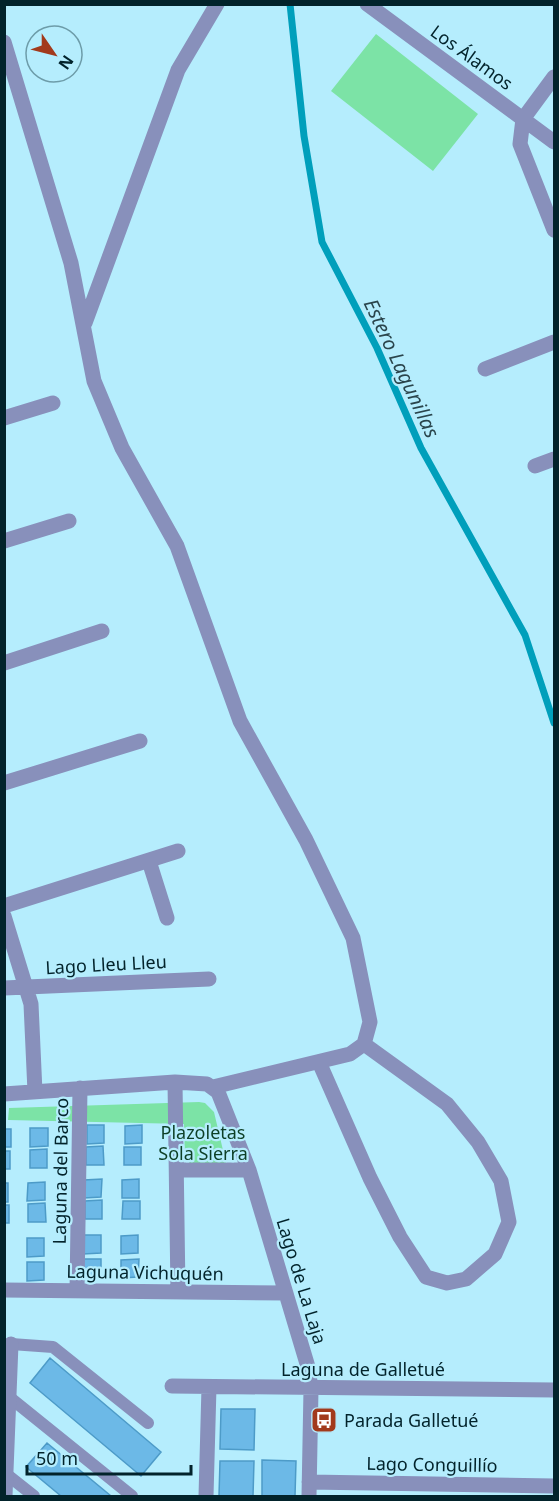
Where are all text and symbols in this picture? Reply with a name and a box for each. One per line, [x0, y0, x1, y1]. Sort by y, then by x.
street label: Los Álamos [426, 19, 518, 95]
north arrow [24, 24, 84, 84]
text: N [54, 51, 79, 74]
water label: Estero Lagunillas [358, 294, 446, 442]
street label: Lago Lleu Lleu [45, 949, 167, 979]
street label: Laguna del Barco [47, 1098, 73, 1244]
park label: Plazoletas Sola Sierra [158, 1120, 248, 1165]
street label: Lago de La Laja [271, 1215, 333, 1347]
street label: Laguna Vichuquén [66, 1259, 224, 1285]
street label: Laguna de Galletué [281, 1357, 445, 1381]
bus stop icon: Parada Galletué [309, 1405, 339, 1435]
place label: Parada Galletué [344, 1408, 478, 1432]
scale bar [27, 1438, 190, 1476]
text: 50 m [36, 1446, 78, 1470]
street label: Lago Conguillío [366, 1451, 498, 1477]

